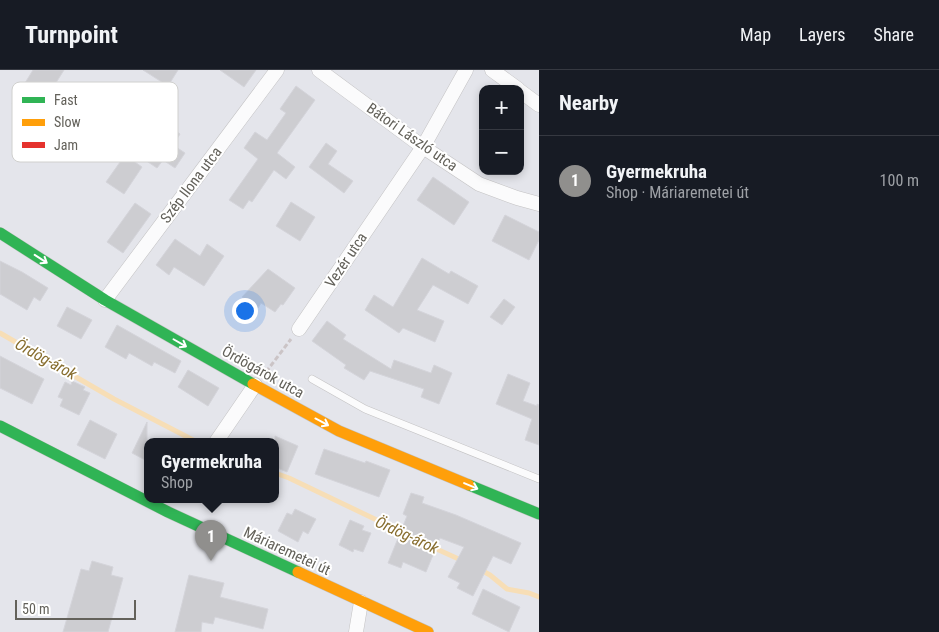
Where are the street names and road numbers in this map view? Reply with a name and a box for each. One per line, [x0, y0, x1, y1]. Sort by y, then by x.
street label: Bátori László utca [363, 99, 461, 175]
street label: Szép Ilona utca [157, 143, 225, 227]
street label: Vezér utca [321, 229, 371, 291]
street label: Ördögárok utca [219, 342, 307, 402]
street label: Máriaremetei út [241, 523, 333, 579]

